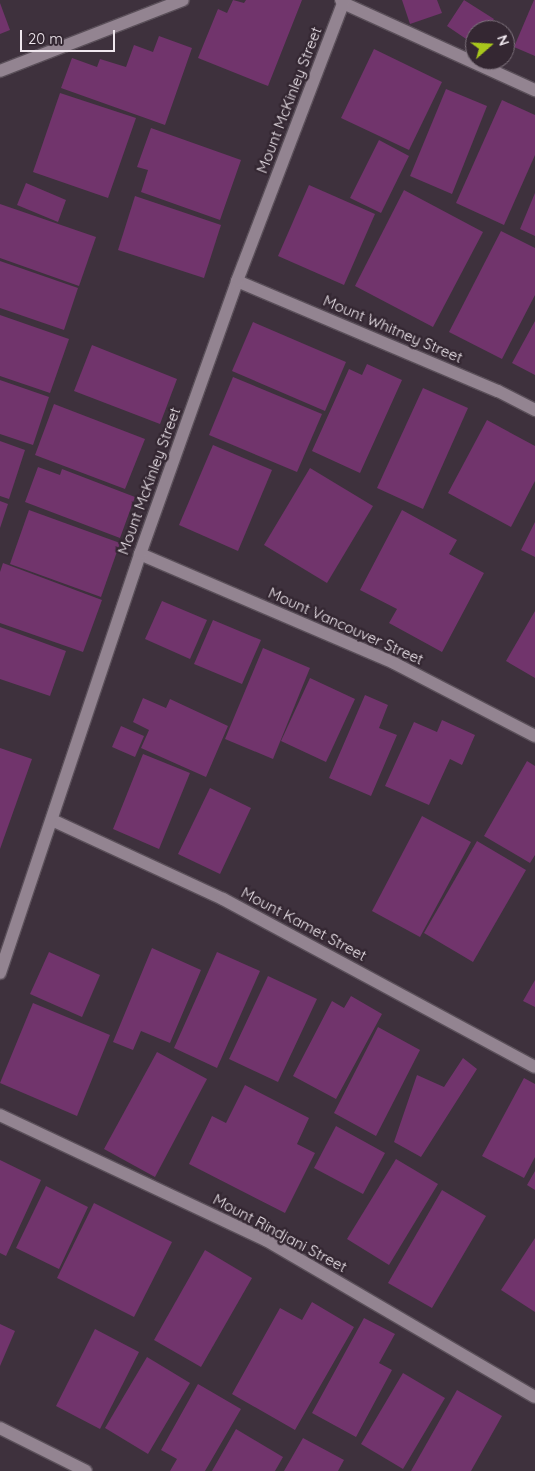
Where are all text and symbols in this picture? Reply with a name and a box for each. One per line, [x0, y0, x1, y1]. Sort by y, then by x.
scale bar [22, 20, 118, 52]
north arrow [465, 20, 515, 70]
street label: Mount McKinley Street [253, 24, 325, 176]
text: 20 m [28, 29, 63, 48]
text: N [493, 33, 513, 48]
street label: Mount Whitney Street [321, 291, 465, 367]
street label: Mount McKinley Street [114, 405, 184, 557]
street label: Mount Vancouver Street [266, 584, 426, 668]
street label: Mount Kamet Street [238, 883, 370, 965]
street label: Mount Rindjani Street [210, 1190, 350, 1276]

